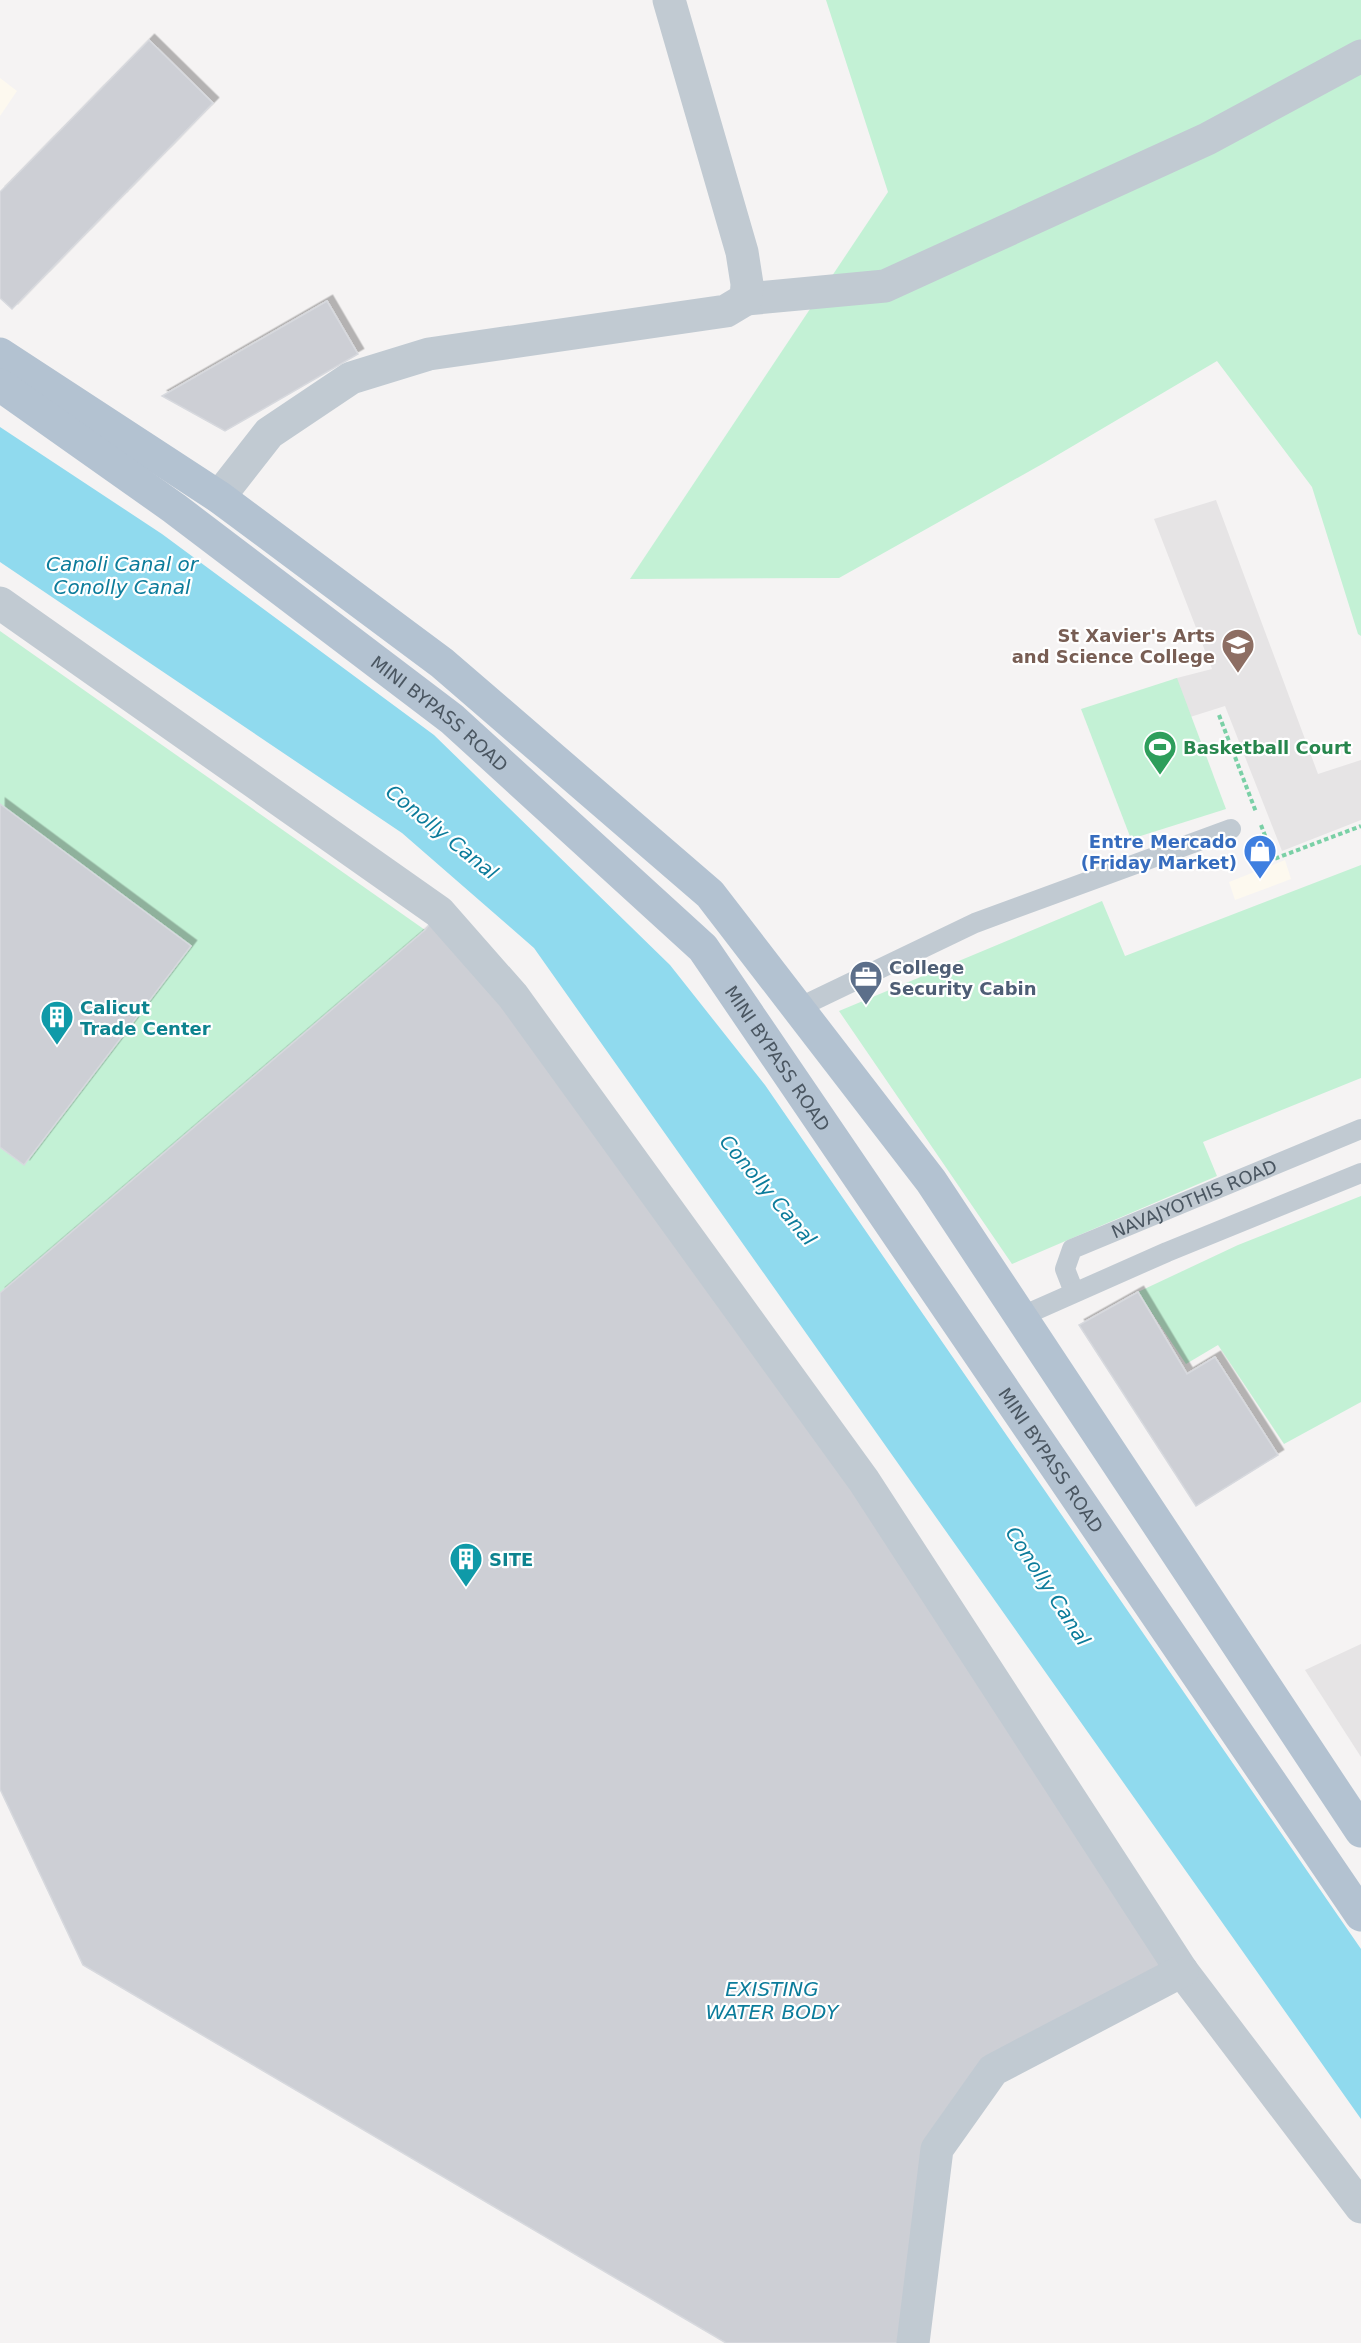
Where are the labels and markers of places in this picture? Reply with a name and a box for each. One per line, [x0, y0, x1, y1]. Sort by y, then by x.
place label: St Xavier's Arts and Science College [1012, 625, 1215, 667]
school or university icon: St Xavier's Arts and Science College [1220, 627, 1256, 674]
sports icon: Basketball Court [1142, 729, 1178, 776]
place label: Basketball Court [1183, 737, 1352, 758]
place label: Entre Mercado (Friday Market) [1081, 831, 1237, 873]
shop icon: Entre Mercado (Friday Market) [1242, 833, 1278, 880]
place label: College Security Cabin [889, 957, 1037, 999]
office icon: College Security Cabin [848, 959, 884, 1006]
place label: Calicut Trade Center [80, 997, 211, 1039]
building icon: Calicut Trade Center [39, 999, 75, 1046]
building icon: SITE [448, 1541, 484, 1588]
place label: SITE [489, 1549, 533, 1570]

